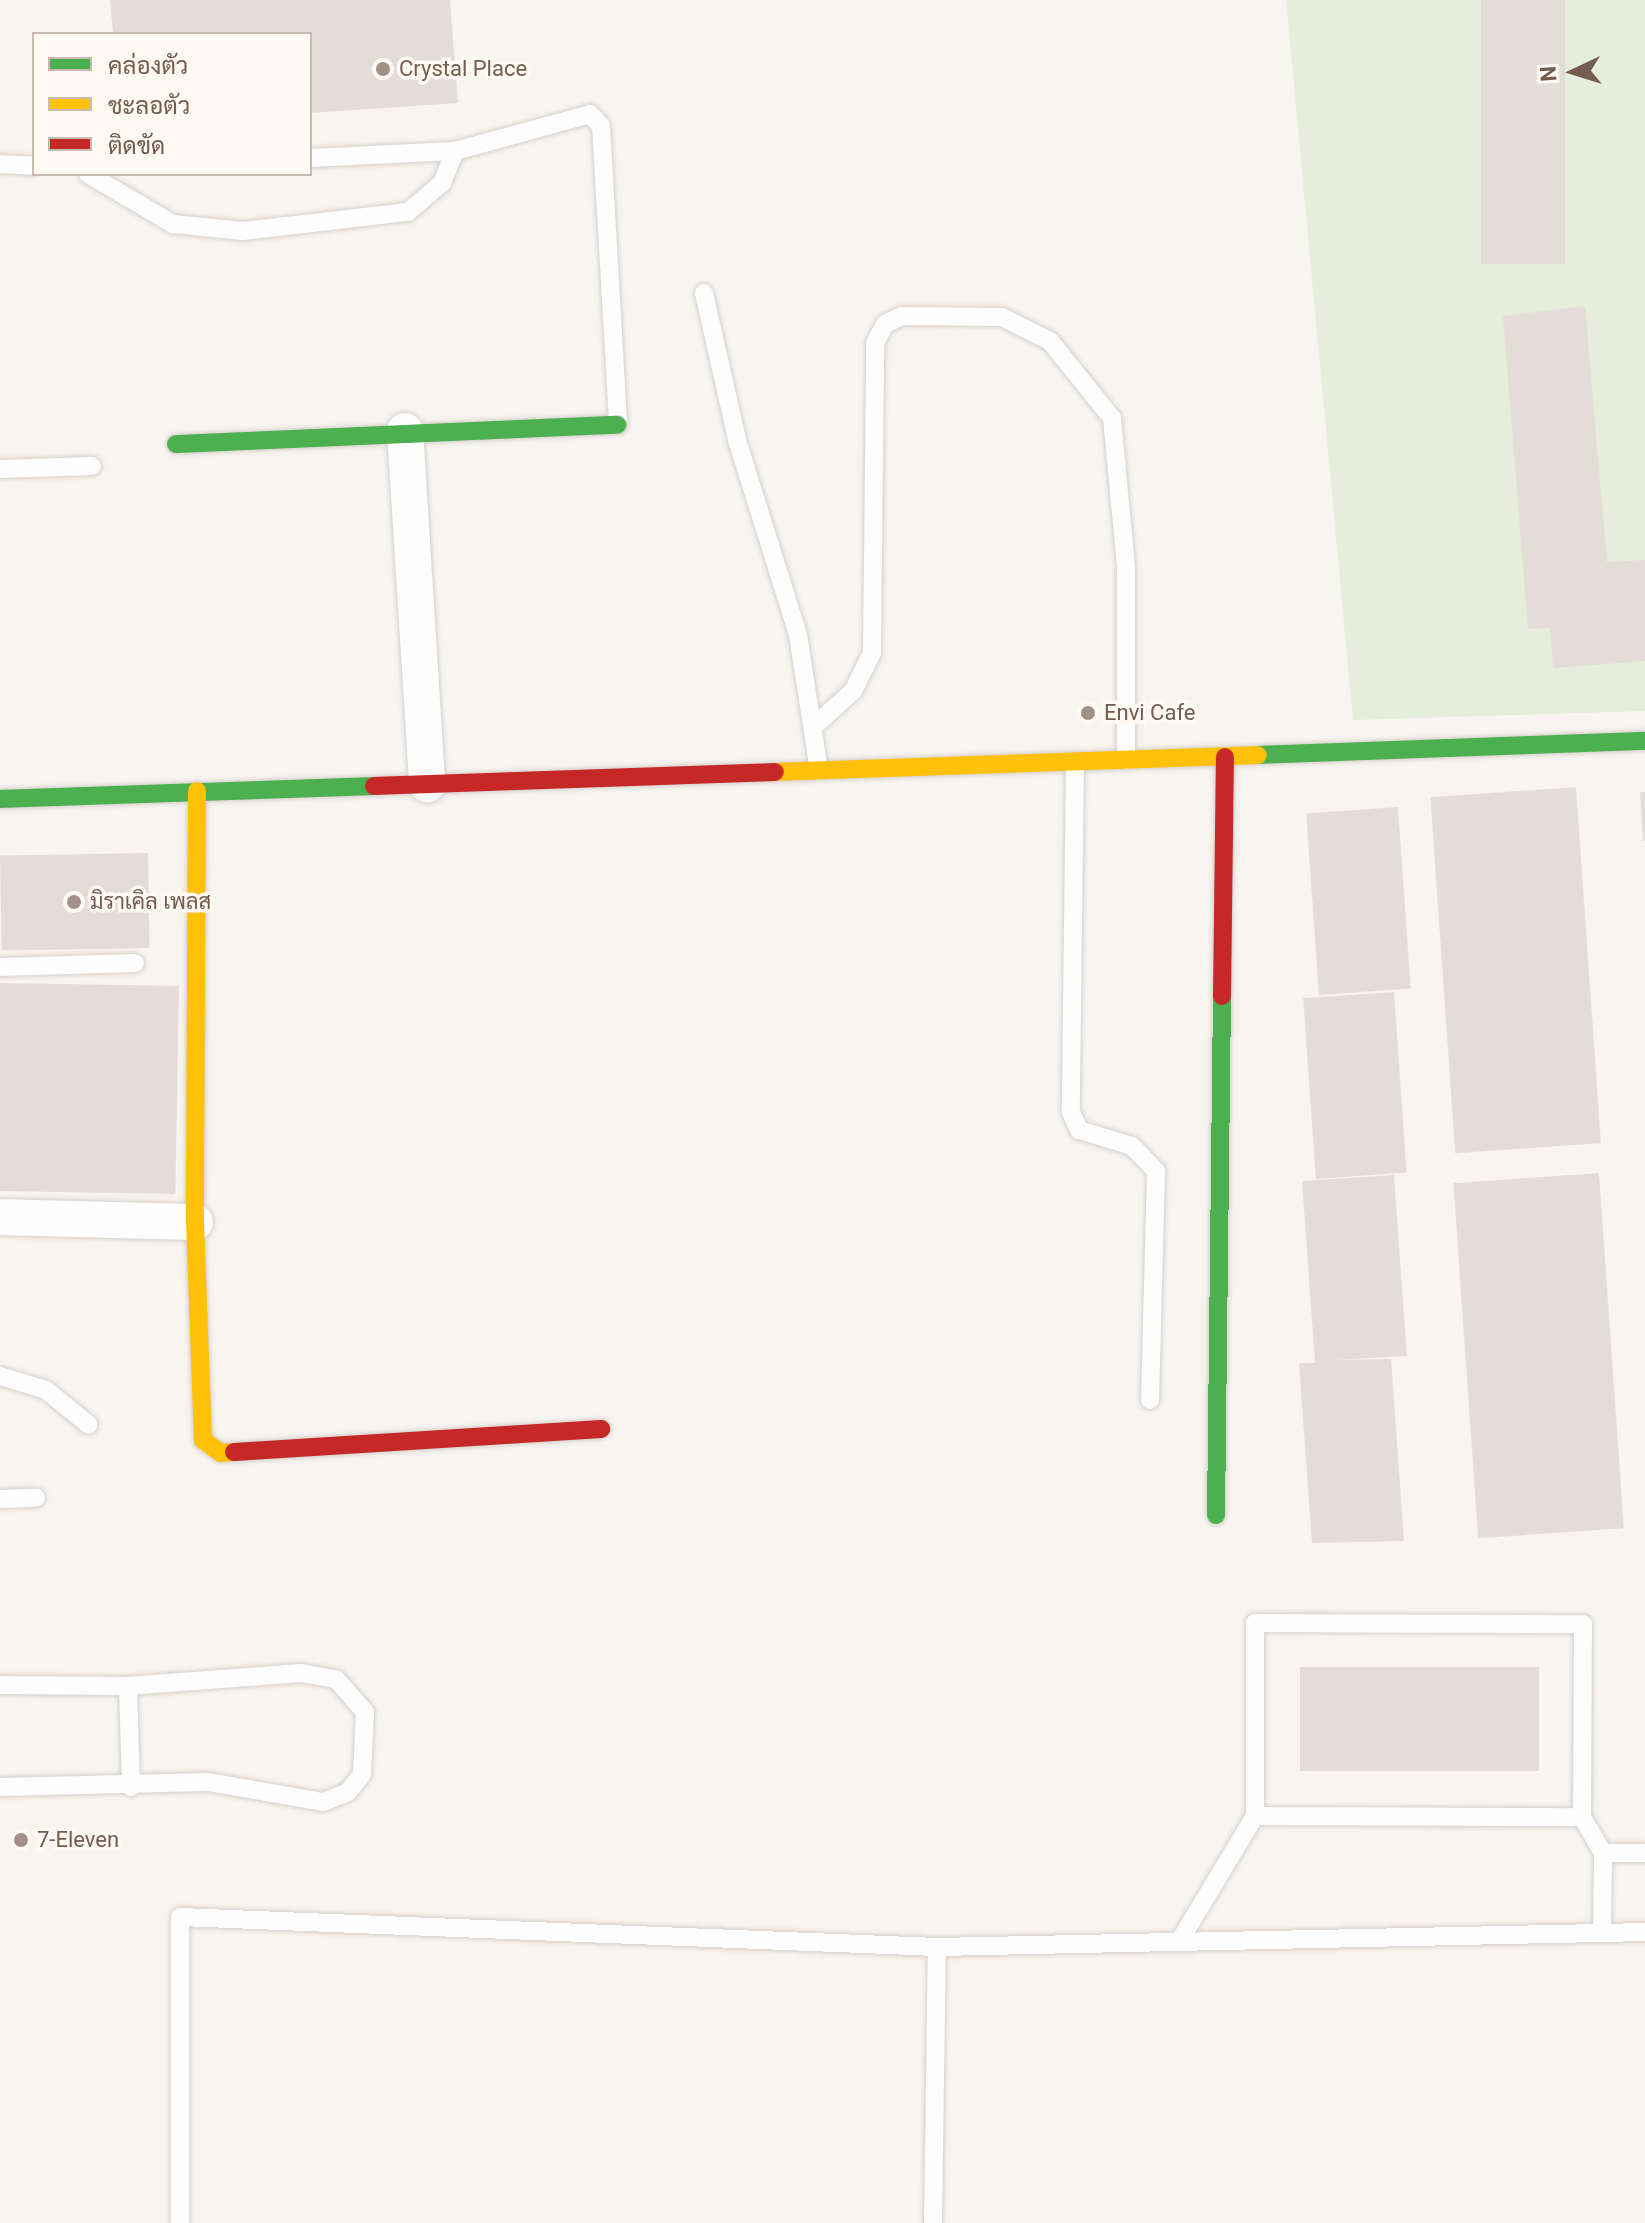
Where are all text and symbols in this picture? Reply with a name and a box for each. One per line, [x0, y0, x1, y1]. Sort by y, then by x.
legend [32, 32, 312, 176]
north arrow [1533, 32, 1613, 112]
text: คล่องตัว [108, 52, 188, 80]
place label: Crystal Place [399, 56, 527, 82]
marker: Crystal Place [374, 60, 392, 78]
text: N [1536, 65, 1562, 82]
text: ชะลอตัว [108, 92, 190, 120]
text: ติดขัด [108, 132, 165, 160]
place label: Envi Cafe [1104, 700, 1195, 726]
marker: Envi Cafe [1079, 704, 1097, 722]
place label: มิราเคิล เพลส [90, 889, 211, 915]
marker: มิราเคิล เพลส [65, 893, 83, 911]
place label: 7-Eleven [37, 1827, 119, 1853]
marker: 7-Eleven [12, 1831, 30, 1849]

